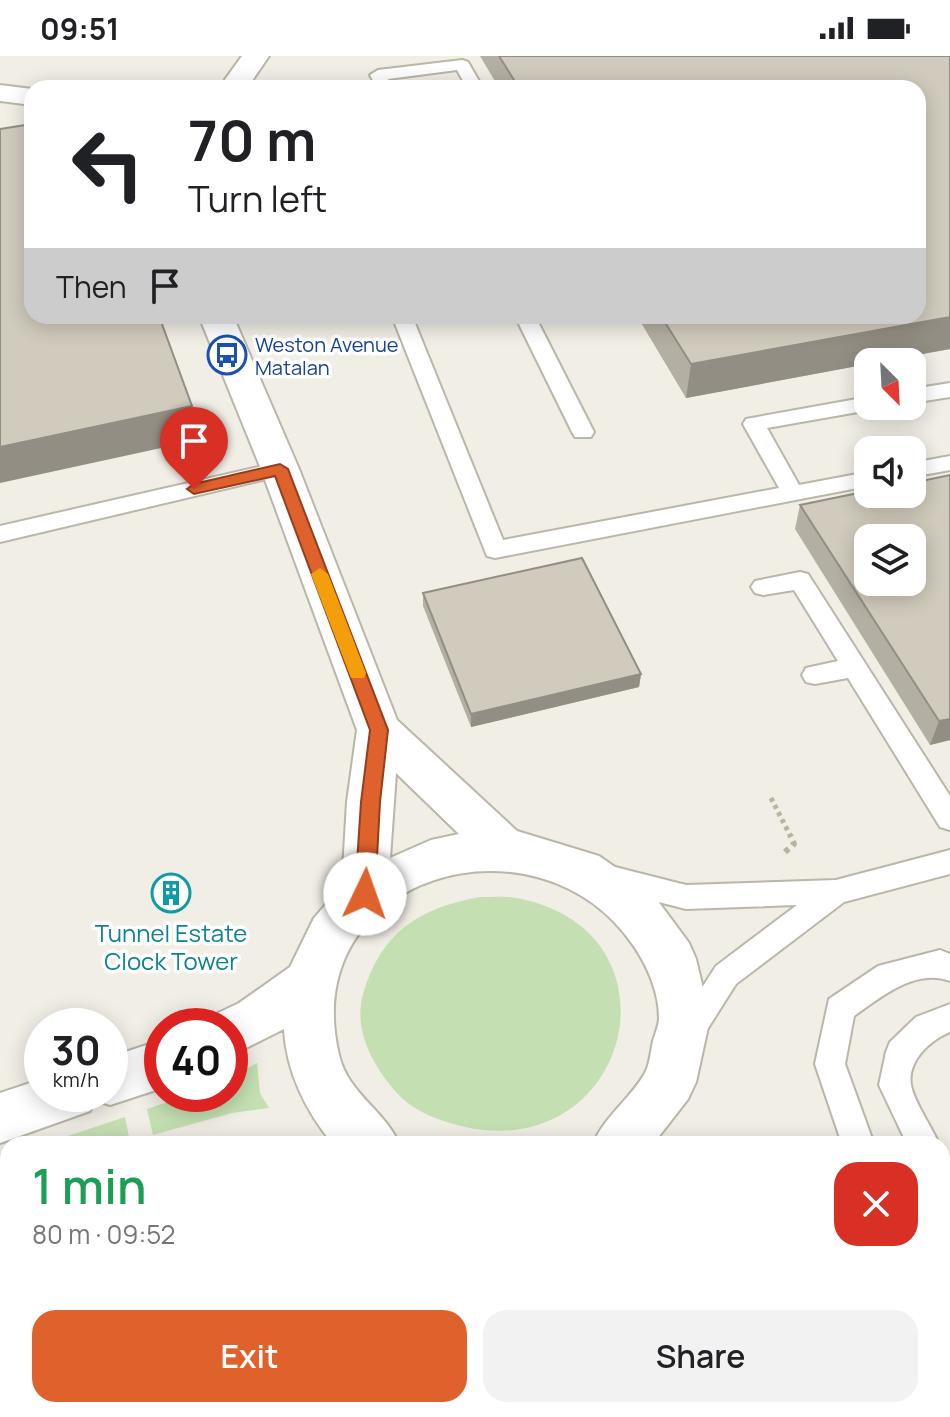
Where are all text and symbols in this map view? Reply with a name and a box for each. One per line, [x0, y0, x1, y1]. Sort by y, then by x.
text: 09:51 [40, 8, 119, 49]
text: 70 m [188, 101, 316, 178]
icon: left [56, 112, 160, 216]
text: Turn left [188, 174, 327, 223]
icon: arrive [143, 264, 187, 308]
text: Then [56, 266, 127, 307]
place label: Weston Avenue Matalan [255, 331, 399, 381]
bus stop icon: Weston Avenue Matalan [206, 334, 248, 376]
north arrow [854, 348, 926, 420]
map controls [854, 348, 926, 596]
pin [160, 407, 228, 489]
icon: arrive [172, 419, 216, 463]
button: sound [854, 436, 926, 508]
button: layers [854, 524, 926, 596]
position arrow [323, 852, 407, 936]
building icon: Tunnel Estate Clock Tower [150, 872, 192, 914]
place label: Tunnel Estate Clock Tower [95, 916, 247, 977]
speed limit sign: 40 [144, 1008, 248, 1112]
text: 30 [51, 1022, 101, 1077]
text: km/h [53, 1066, 99, 1093]
text: 1 min [32, 1153, 146, 1218]
button: close [834, 1162, 918, 1246]
text: 80 m · 09:52 [32, 1216, 175, 1252]
button: Exit [32, 1310, 467, 1402]
button: Share [483, 1310, 918, 1402]

